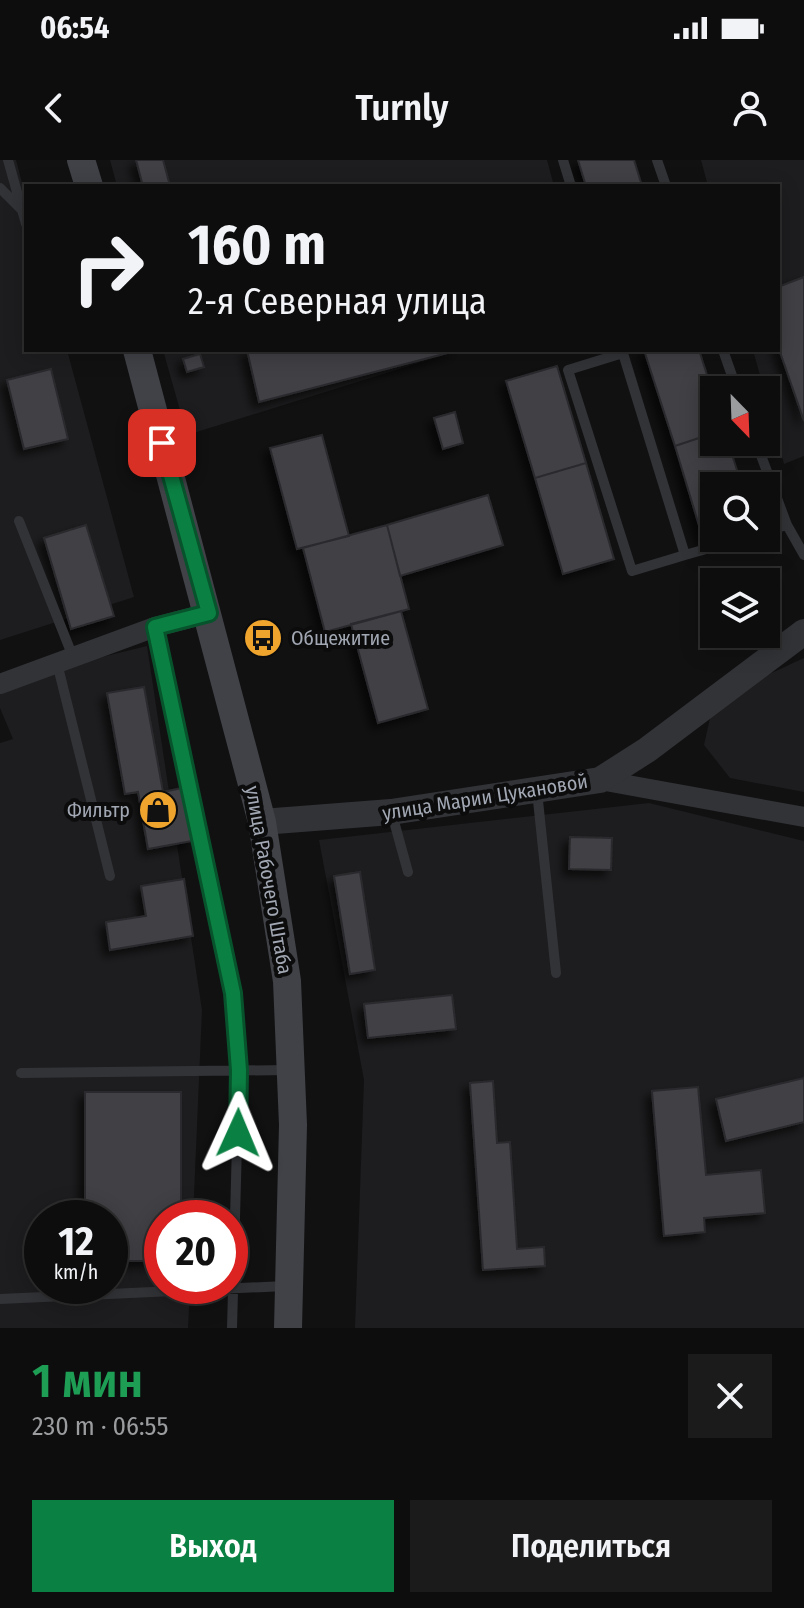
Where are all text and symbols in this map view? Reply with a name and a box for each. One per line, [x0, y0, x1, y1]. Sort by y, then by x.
text: 06:54 [40, 10, 109, 46]
icon: back [32, 86, 76, 130]
text: Turnly [356, 86, 448, 130]
icon: person [728, 86, 772, 130]
text: 160 m [188, 212, 326, 279]
icon: right [56, 216, 160, 320]
text: 2-я Северная улица [188, 280, 487, 324]
north arrow [700, 376, 780, 456]
map controls [700, 376, 780, 648]
pin [128, 409, 196, 477]
icon: arrive [140, 421, 184, 465]
button: search [700, 472, 780, 552]
button: layers [700, 568, 780, 648]
bus stop icon: Общежитие [242, 617, 284, 659]
place label: Общежитие [291, 626, 390, 650]
street label: улица Марии Цукановой [381, 769, 589, 825]
street label: улица Рабочего Штаба [241, 784, 297, 976]
shop icon: Фильтр [137, 789, 179, 831]
place label: Фильтр [67, 798, 130, 822]
position arrow [196, 1091, 280, 1175]
speed limit sign: 20 [144, 1200, 248, 1304]
text: 12 [58, 1218, 94, 1266]
text: km/h [54, 1260, 98, 1284]
text: 1 мин [32, 1352, 143, 1410]
button: close [688, 1354, 772, 1438]
text: 230 m · 06:55 [32, 1411, 168, 1442]
button: Выход [32, 1500, 394, 1592]
button: Поделиться [410, 1500, 772, 1592]

